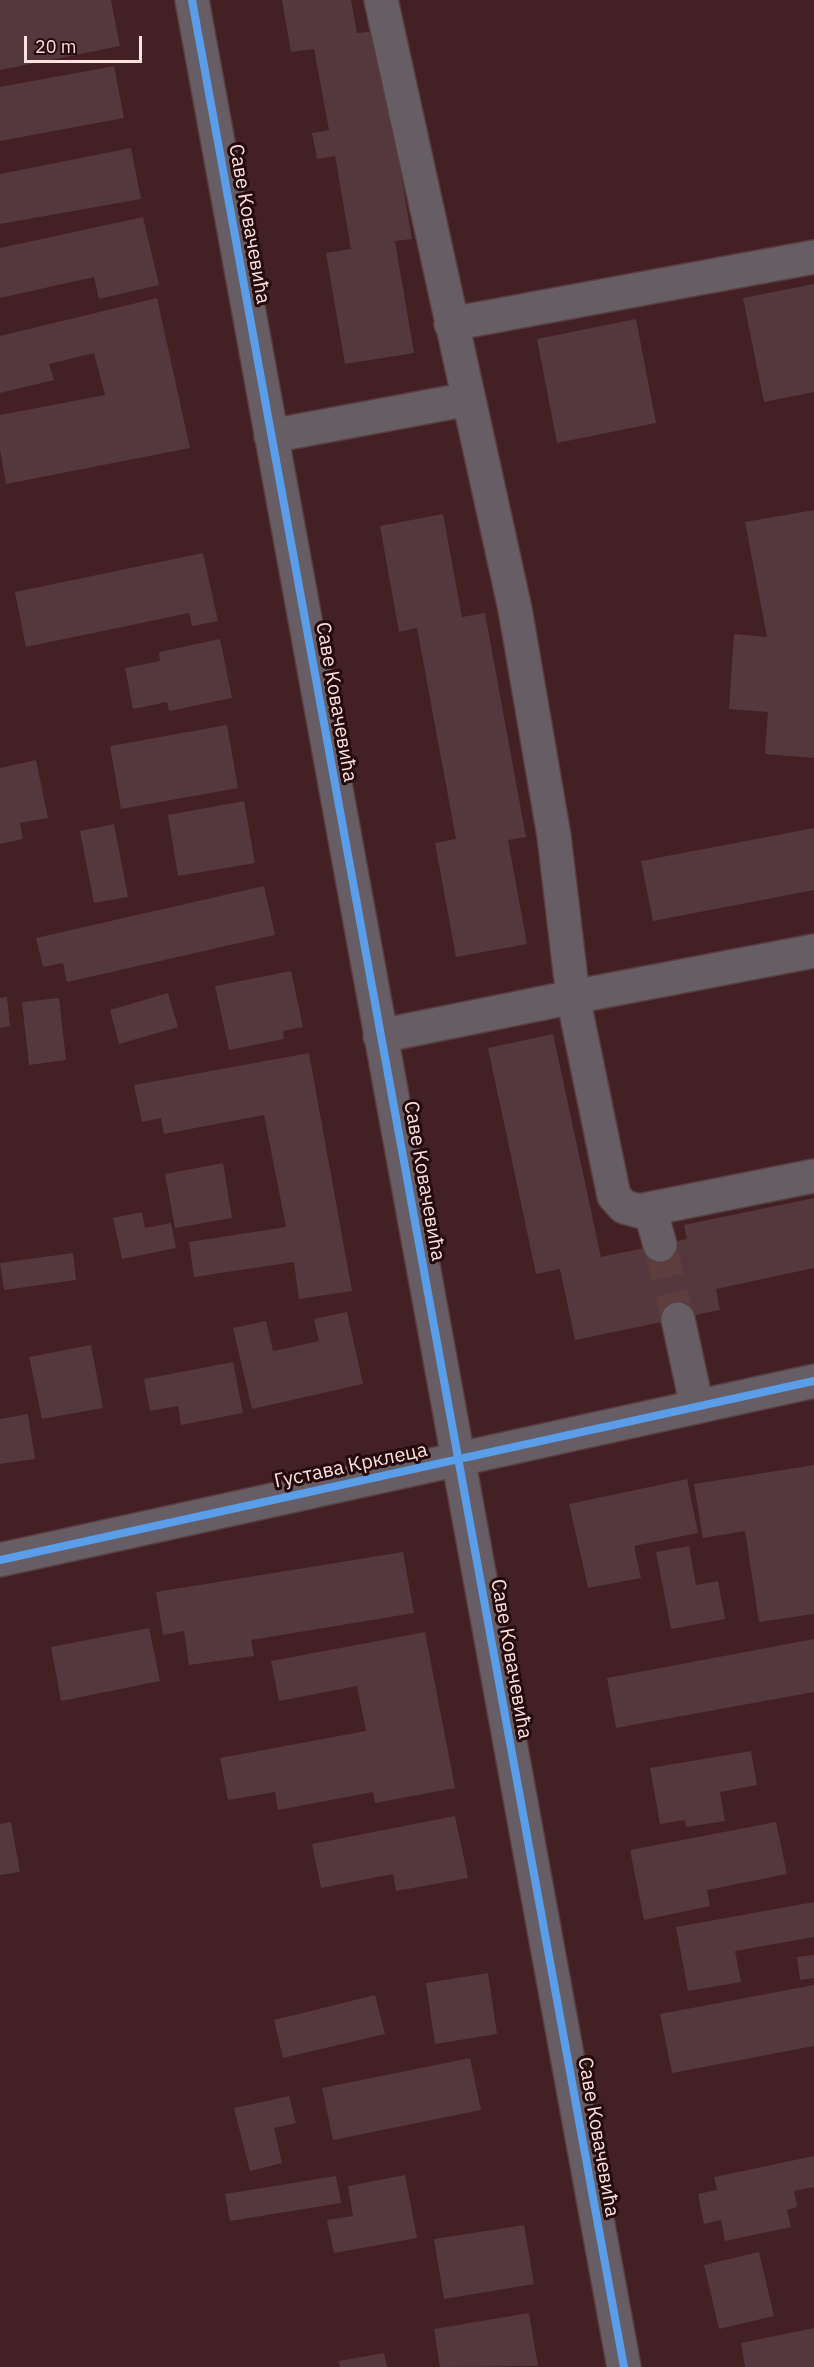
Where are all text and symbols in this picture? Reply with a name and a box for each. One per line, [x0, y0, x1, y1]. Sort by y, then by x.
scale bar [27, 24, 146, 62]
text: 20 m [35, 35, 77, 58]
street label: Саве Ковачевића [223, 142, 275, 306]
street label: Саве Ковачевића [310, 620, 362, 784]
street label: Саве Ковачевића [398, 1099, 450, 1263]
street label: Густава Крклеца [272, 1438, 430, 1494]
street label: Саве Ковачевића [485, 1577, 537, 1741]
street label: Саве Ковачевића [572, 2055, 624, 2219]

